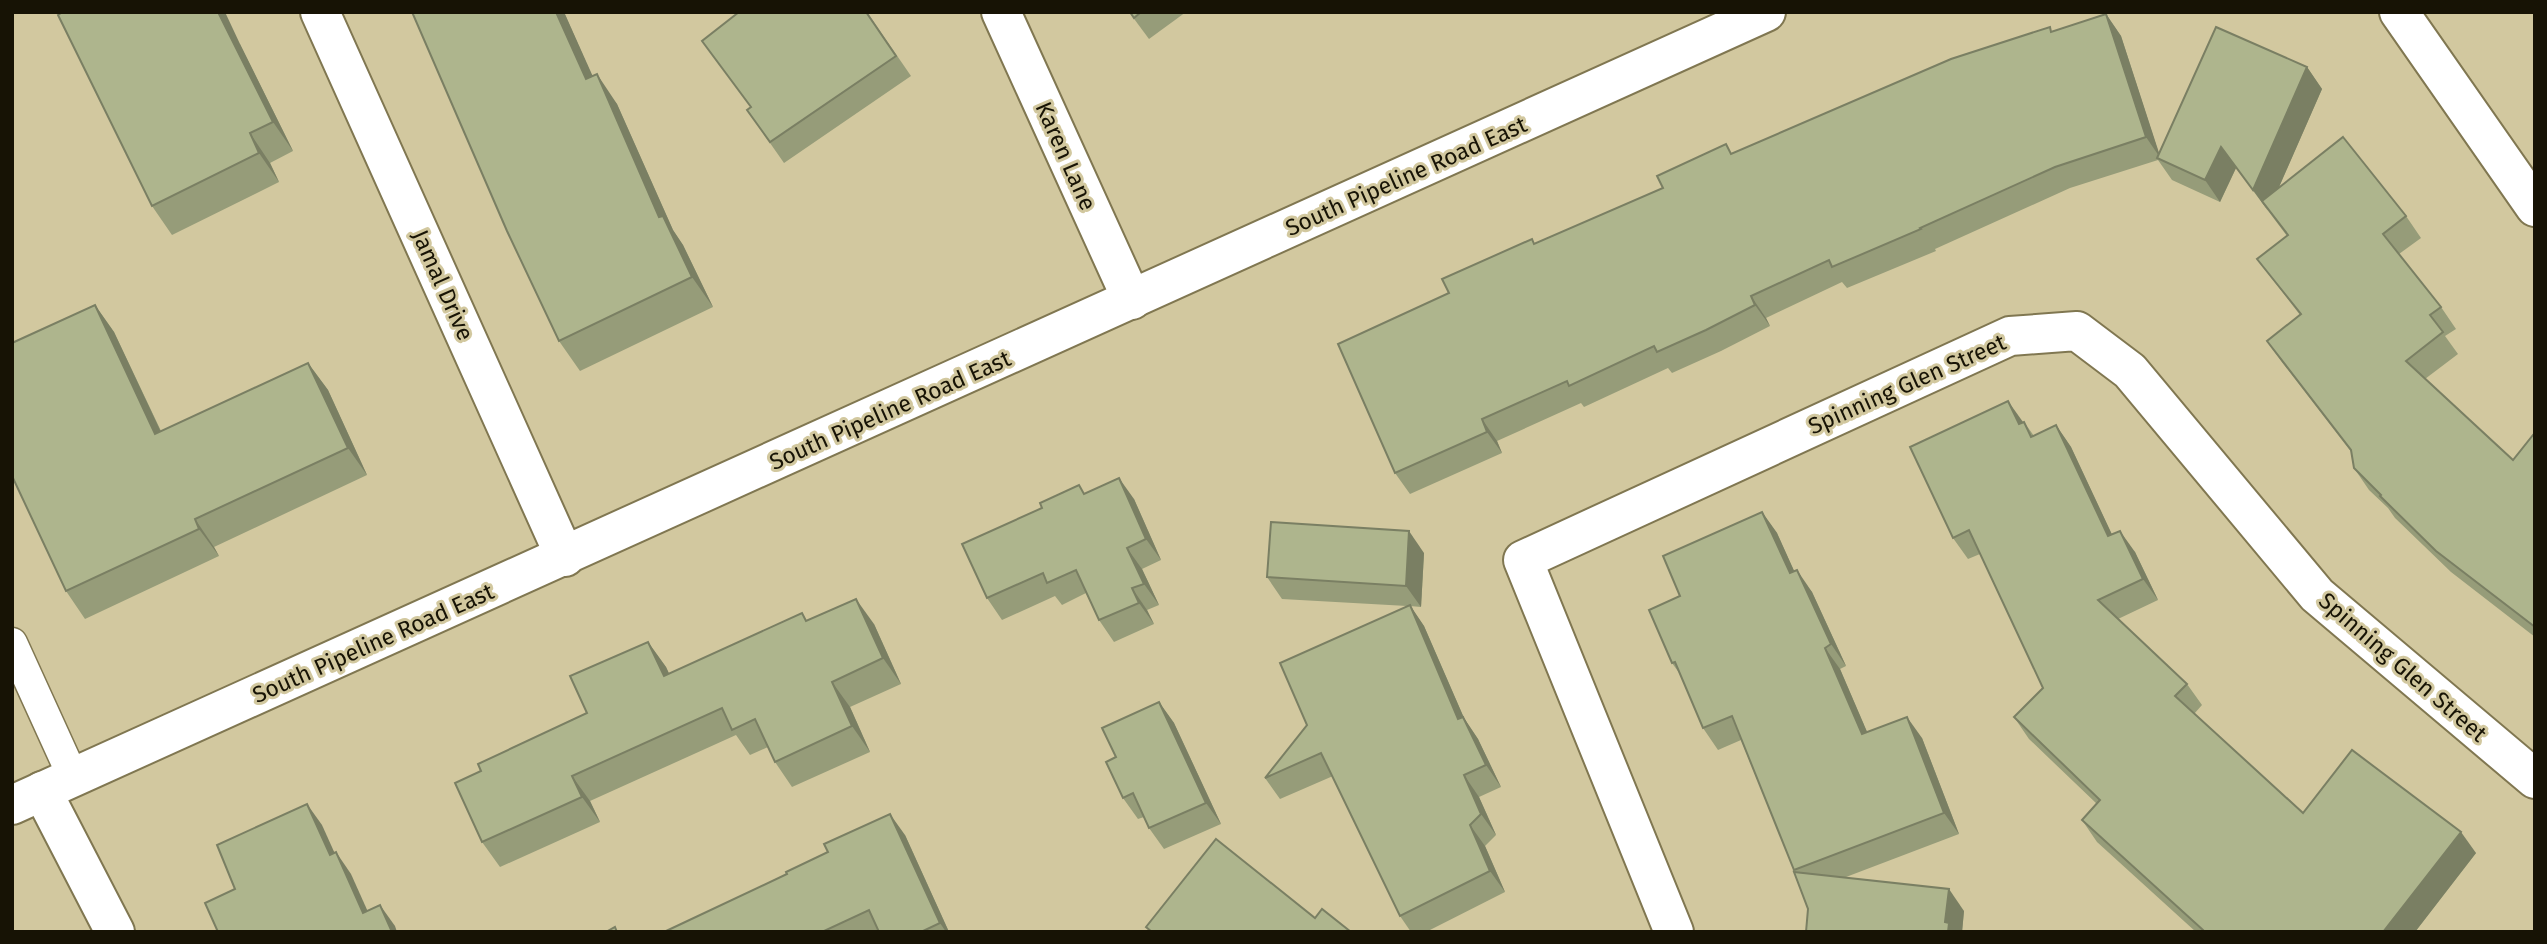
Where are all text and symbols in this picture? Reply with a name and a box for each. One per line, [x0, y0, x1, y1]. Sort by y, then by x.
street label: Karen Lane [1030, 97, 1102, 215]
street label: South Pipeline Road East [1281, 110, 1532, 242]
street label: Jamal Drive [406, 225, 480, 345]
street label: Spinning Glen Street [1804, 328, 2011, 440]
street label: South Pipeline Road East [765, 344, 1016, 476]
street label: South Pipeline Road East [248, 577, 499, 709]
street label: Spinning Glen Street [2313, 586, 2493, 748]

